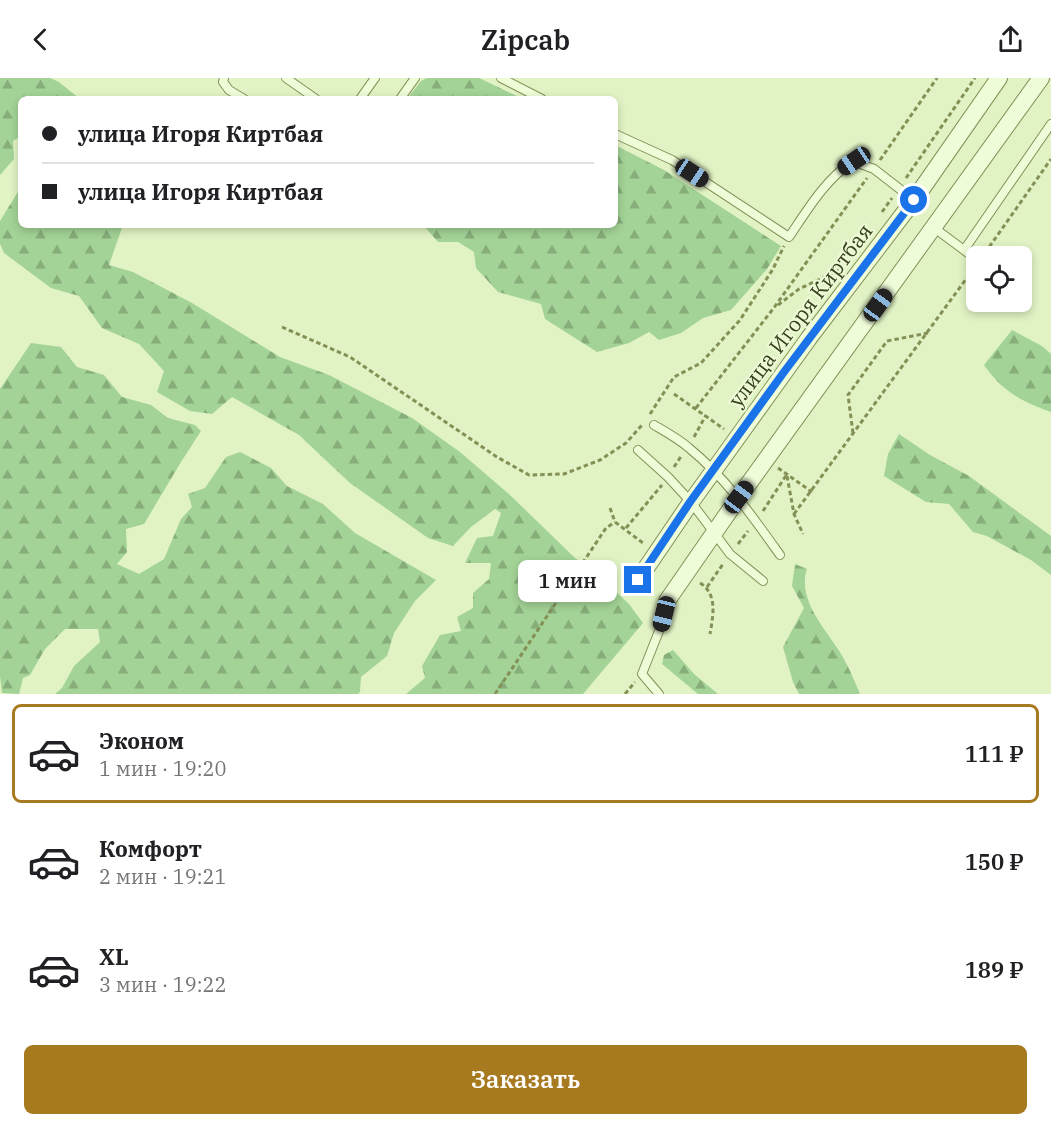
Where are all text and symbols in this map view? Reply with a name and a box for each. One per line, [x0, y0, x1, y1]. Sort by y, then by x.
text: Zipcab [481, 22, 570, 57]
icon: back [24, 23, 57, 56]
icon: share [994, 23, 1027, 56]
text: улица Игоря Киртбая [78, 119, 323, 148]
car [834, 143, 874, 179]
car [672, 156, 712, 190]
text: улица Игоря Киртбая [78, 177, 323, 206]
route start [900, 186, 927, 213]
street label: улица Игоря Киртбая [722, 218, 878, 412]
map controls [966, 246, 1032, 312]
button: locate [966, 246, 1032, 312]
car [860, 285, 896, 325]
car [721, 477, 757, 517]
callout: 1 мин [518, 559, 617, 601]
route end [624, 566, 651, 593]
text: 1 мин [538, 567, 597, 594]
car [651, 594, 677, 634]
text: Эконом [99, 726, 184, 755]
icon: car [27, 727, 81, 781]
text: 111 ₽ [965, 739, 1024, 768]
text: 1 мин · 19:20 [99, 755, 227, 782]
text: Комфорт [99, 834, 202, 863]
icon: car [27, 835, 81, 889]
text: 150 ₽ [965, 847, 1024, 876]
text: 2 мин · 19:21 [99, 863, 227, 890]
text: XL [99, 942, 129, 971]
icon: car [27, 943, 81, 997]
text: 189 ₽ [965, 955, 1024, 984]
text: 3 мин · 19:22 [99, 971, 227, 998]
button: Заказать [24, 1045, 1027, 1114]

